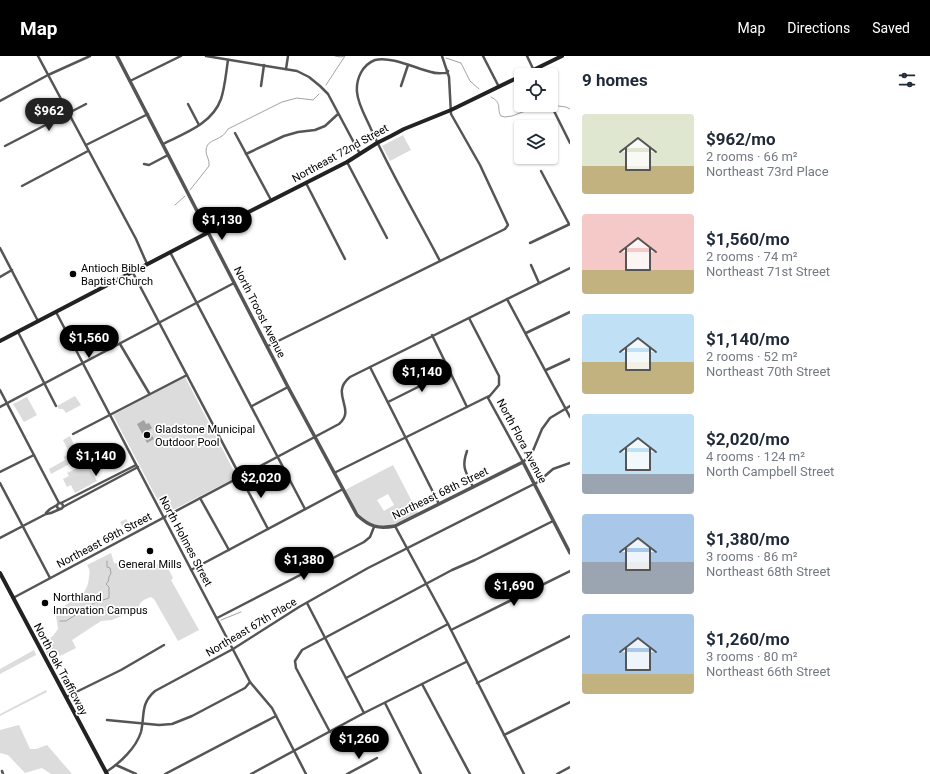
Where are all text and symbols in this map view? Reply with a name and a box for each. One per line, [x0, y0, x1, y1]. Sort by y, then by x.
text: Map [20, 17, 58, 40]
text: Map [738, 20, 765, 36]
text: Directions [787, 20, 850, 36]
text: Saved [872, 20, 910, 36]
map controls [514, 68, 558, 164]
button: locate [514, 68, 558, 112]
icon: filters [896, 69, 918, 91]
text: 9 homes [582, 70, 648, 90]
pin: $962 [25, 98, 73, 132]
text: $962 [34, 103, 64, 118]
button: layers [514, 120, 558, 164]
street label: Northeast 72nd Street [290, 121, 391, 185]
text: $962/mo [706, 129, 776, 149]
icon: home [614, 130, 662, 178]
text: 2 rooms · 66 m² [706, 149, 798, 164]
text: Northeast 73rd Place [706, 164, 829, 179]
pin: $1,130 [189, 207, 255, 241]
text: $1,130 [202, 212, 242, 227]
text: $1,560/mo [706, 229, 790, 249]
icon: home [614, 230, 662, 278]
text: 2 rooms · 74 m² [706, 249, 798, 264]
place label: Antioch Bible Baptist Church [81, 262, 153, 288]
street label: North Troost Avenue [231, 264, 288, 360]
text: Northeast 71st Street [706, 264, 830, 279]
marker: Antioch Bible Baptist Church [68, 269, 78, 279]
pin: $1,560 [56, 325, 122, 359]
text: $1,140/mo [706, 329, 790, 349]
text: $1,560 [69, 330, 109, 345]
icon: home [614, 330, 662, 378]
text: 2 rooms · 52 m² [706, 349, 798, 364]
pin: $1,140 [389, 359, 455, 393]
text: $1,140 [402, 364, 442, 379]
text: Northeast 70th Street [706, 364, 831, 379]
street label: North Flora Avenue [494, 397, 549, 486]
place label: Gladstone Municipal Outdoor Pool [155, 423, 255, 449]
text: $2,020/mo [706, 429, 790, 449]
marker: Gladstone Municipal Outdoor Pool [142, 430, 152, 440]
icon: home [614, 430, 662, 478]
pin: $1,140 [63, 443, 129, 477]
text: $1,140 [76, 448, 116, 463]
text: 4 rooms · 124 m² [706, 449, 805, 464]
street label: Northeast 68th Street [390, 464, 491, 522]
text: North Campbell Street [706, 464, 834, 479]
pin: $2,020 [228, 465, 294, 499]
text: $2,020 [241, 470, 281, 485]
street label: North Holmes Street [156, 494, 215, 589]
street label: Northeast 69th Street [55, 510, 154, 571]
text: $1,380/mo [706, 529, 790, 549]
icon: home [614, 530, 662, 578]
marker: General Mills [145, 546, 155, 556]
pin: $1,380 [271, 547, 337, 581]
text: 3 rooms · 86 m² [706, 549, 798, 564]
text: $1,380 [284, 552, 324, 567]
place label: General Mills [118, 558, 182, 571]
text: Northeast 68th Street [706, 564, 831, 579]
pin: $1,690 [481, 573, 547, 607]
text: $1,690 [494, 578, 534, 593]
place label: Northland Innovation Campus [53, 591, 148, 617]
street label: Northeast 67th Place [204, 595, 299, 660]
marker: Northland Innovation Campus [40, 598, 50, 608]
street label: North Oak Trafficway [31, 621, 91, 718]
text: $1,260/mo [706, 629, 790, 649]
icon: home [614, 630, 662, 678]
text: 3 rooms · 80 m² [706, 649, 798, 664]
text: Northeast 66th Street [706, 664, 831, 679]
pin: $1,260 [326, 726, 392, 760]
text: $1,260 [339, 731, 379, 746]

